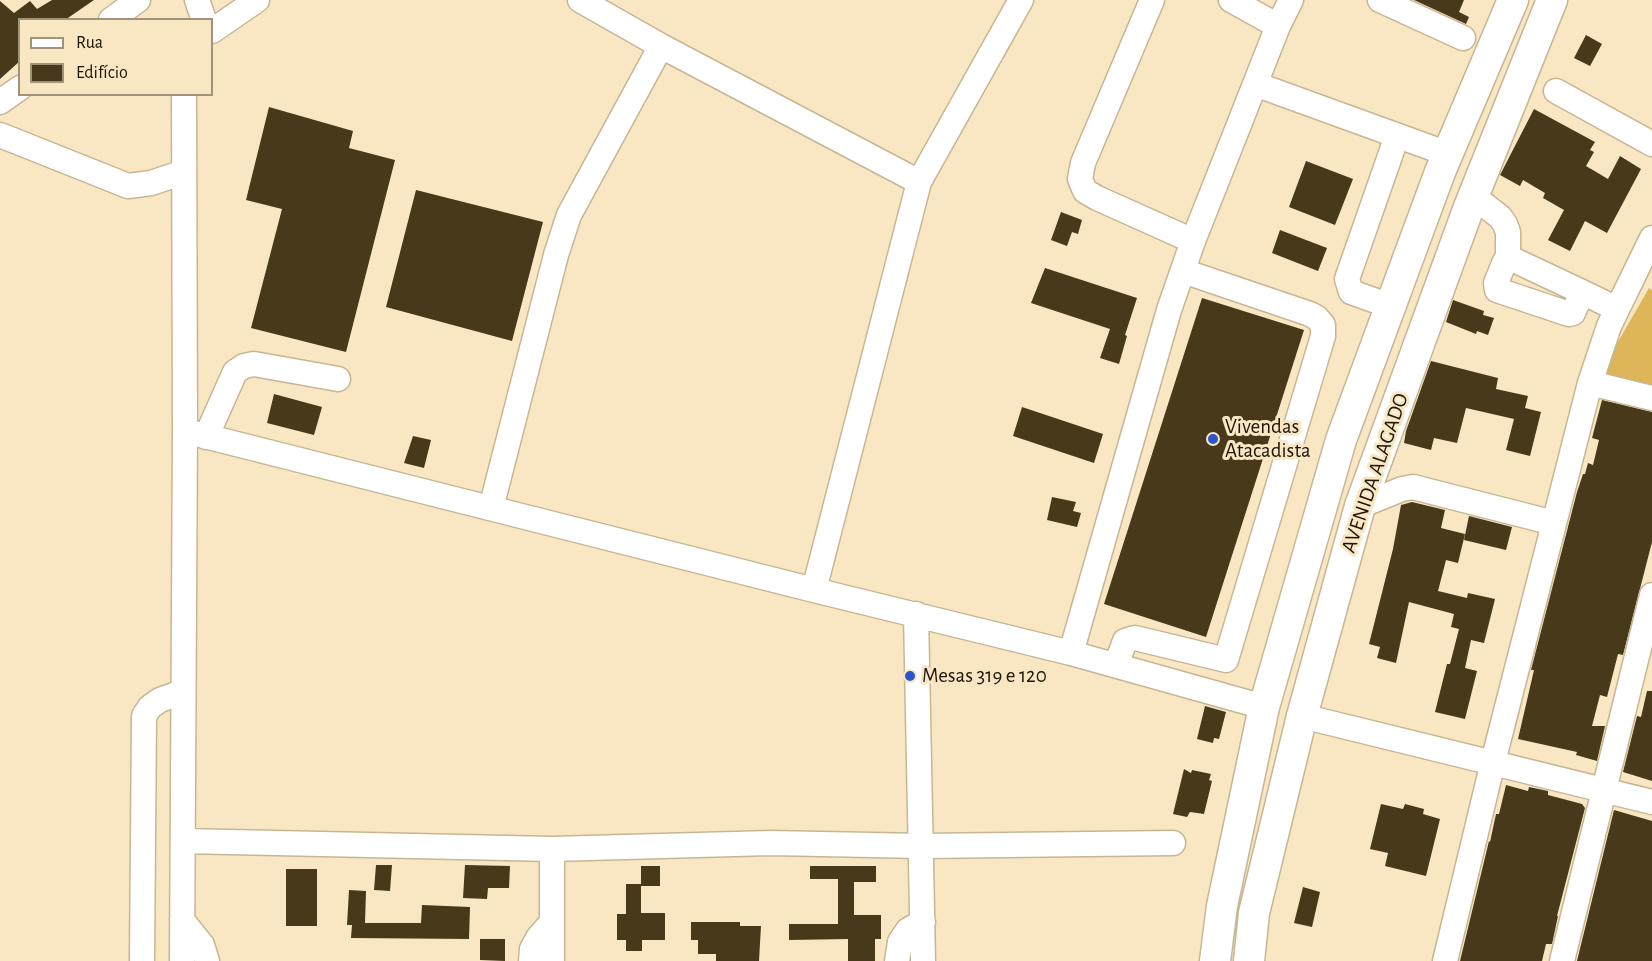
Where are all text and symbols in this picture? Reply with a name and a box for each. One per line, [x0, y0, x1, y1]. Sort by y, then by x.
legend [18, 18, 213, 96]
text: Rua [76, 34, 103, 52]
text: Edifício [76, 64, 128, 82]
street label: AVENIDA ALAGADO [1336, 390, 1414, 556]
place label: Vivendas Atacadista [1225, 414, 1311, 464]
marker: Vivendas Atacadista [1206, 432, 1220, 446]
place label: Mesas 319 e 120 [922, 663, 1047, 689]
marker: Mesas 319 e 120 [903, 669, 917, 683]

